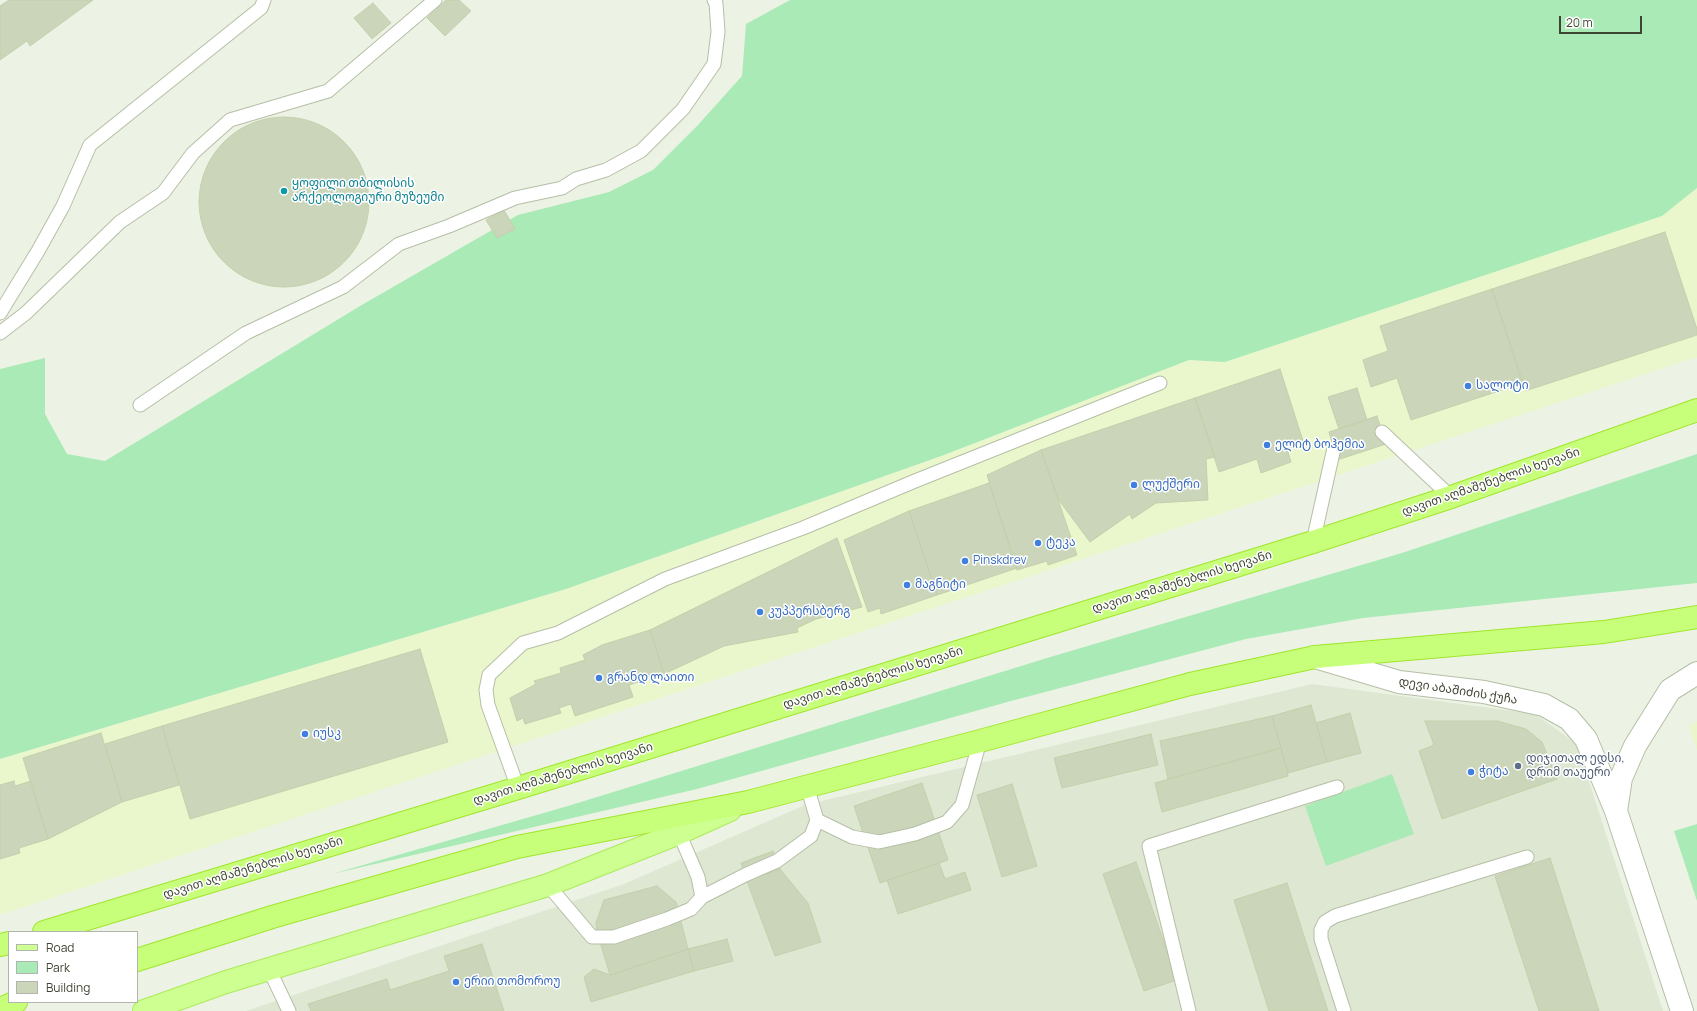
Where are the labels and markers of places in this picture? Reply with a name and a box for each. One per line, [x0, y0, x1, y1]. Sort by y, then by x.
place label: ყოფილი თბილისის არქეოლოგიური მუზეუმი [292, 177, 444, 205]
marker: ყოფილი თბილისის არქეოლოგიური მუზეუმი [279, 186, 289, 196]
place label: სალოტი [1476, 379, 1529, 393]
marker: სალოტი [1463, 381, 1473, 391]
place label: ელიტ ბოჰემია [1275, 438, 1365, 452]
marker: ელიტ ბოჰემია [1262, 440, 1272, 450]
place label: ლუქშერი [1142, 478, 1200, 492]
marker: ლუქშერი [1129, 480, 1139, 490]
place label: ტეკა [1046, 536, 1076, 550]
marker: ტეკა [1033, 538, 1043, 548]
place label: Pinskdrev [973, 554, 1026, 568]
marker: Pinskdrev [960, 556, 970, 566]
place label: მაგნიტი [915, 578, 966, 592]
marker: მაგნიტი [902, 580, 912, 590]
place label: კუპპერსბერგ [768, 605, 850, 619]
marker: კუპპერსბერგ [755, 607, 765, 617]
place label: გრანდ ლაითი [607, 671, 694, 685]
marker: გრანდ ლაითი [594, 673, 604, 683]
place label: იუსკ [313, 727, 341, 741]
marker: იუსკ [300, 729, 310, 739]
place label: დიჯითალ ედსი, დრიმ თაუერი [1526, 752, 1625, 780]
marker: დიჯითალ ედსი, დრიმ თაუერი [1513, 761, 1523, 771]
place label: ჭიტა [1479, 765, 1508, 779]
marker: ჭიტა [1466, 767, 1476, 777]
place label: ერიი თომოროუ [464, 975, 560, 989]
marker: ერიი თომოროუ [451, 977, 461, 987]

